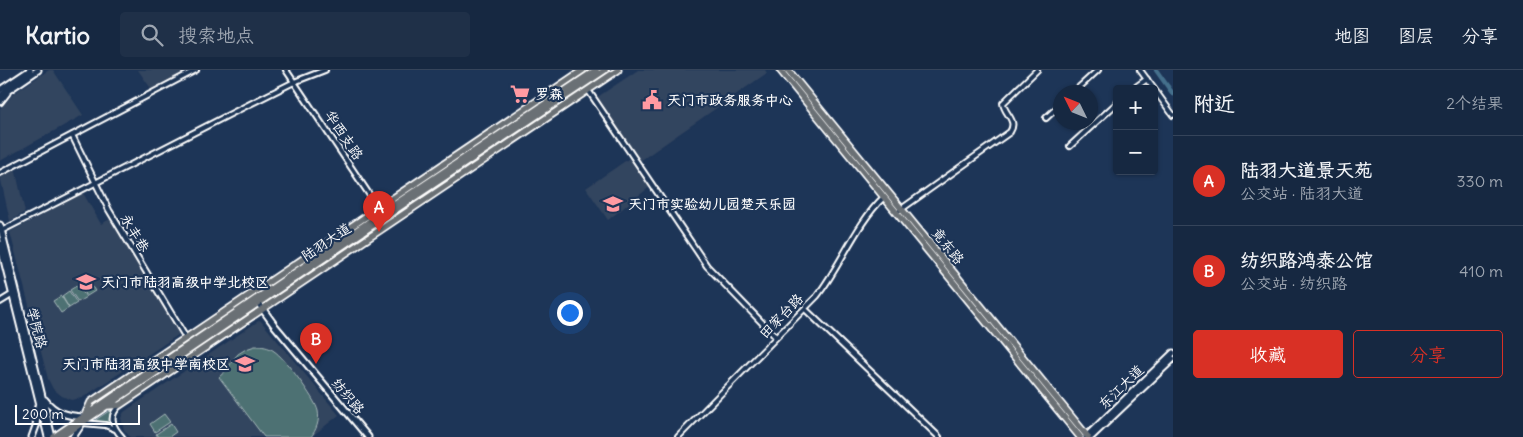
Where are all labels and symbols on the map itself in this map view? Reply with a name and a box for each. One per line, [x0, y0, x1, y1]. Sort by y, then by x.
supermarket icon: 罗森 [509, 83, 531, 105]
place label: 罗森 [535, 85, 563, 103]
north arrow [1053, 85, 1098, 130]
public building icon: 天门市政务服务中心 [641, 89, 663, 111]
place label: 天门市政务服务中心 [667, 91, 793, 109]
street label: 华西支路 [321, 107, 367, 163]
pin: A [363, 191, 395, 232]
school or university icon: 天门市实验幼儿园楚天乐园 [602, 193, 624, 215]
place label: 天门市实验幼儿园楚天乐园 [628, 195, 796, 213]
street label: 永丰巷 [116, 210, 154, 256]
street label: 陆羽大道 [298, 219, 354, 265]
street label: 竟东路 [928, 224, 968, 268]
school or university icon: 天门市陆羽高级中学北校区 [75, 271, 97, 293]
place label: 天门市陆羽高级中学北校区 [101, 273, 269, 291]
street label: 田家台路 [755, 290, 807, 342]
your location [557, 300, 583, 326]
street label: 学院路 [23, 305, 51, 351]
pin: B [300, 323, 332, 364]
school or university icon: 天门市陆羽高级中学南校区 [234, 353, 256, 375]
place label: 天门市陆羽高级中学南校区 [62, 355, 230, 373]
street label: 东江大道 [1095, 361, 1147, 413]
street label: 纺织路 [328, 374, 368, 418]
scale bar [15, 402, 140, 425]

